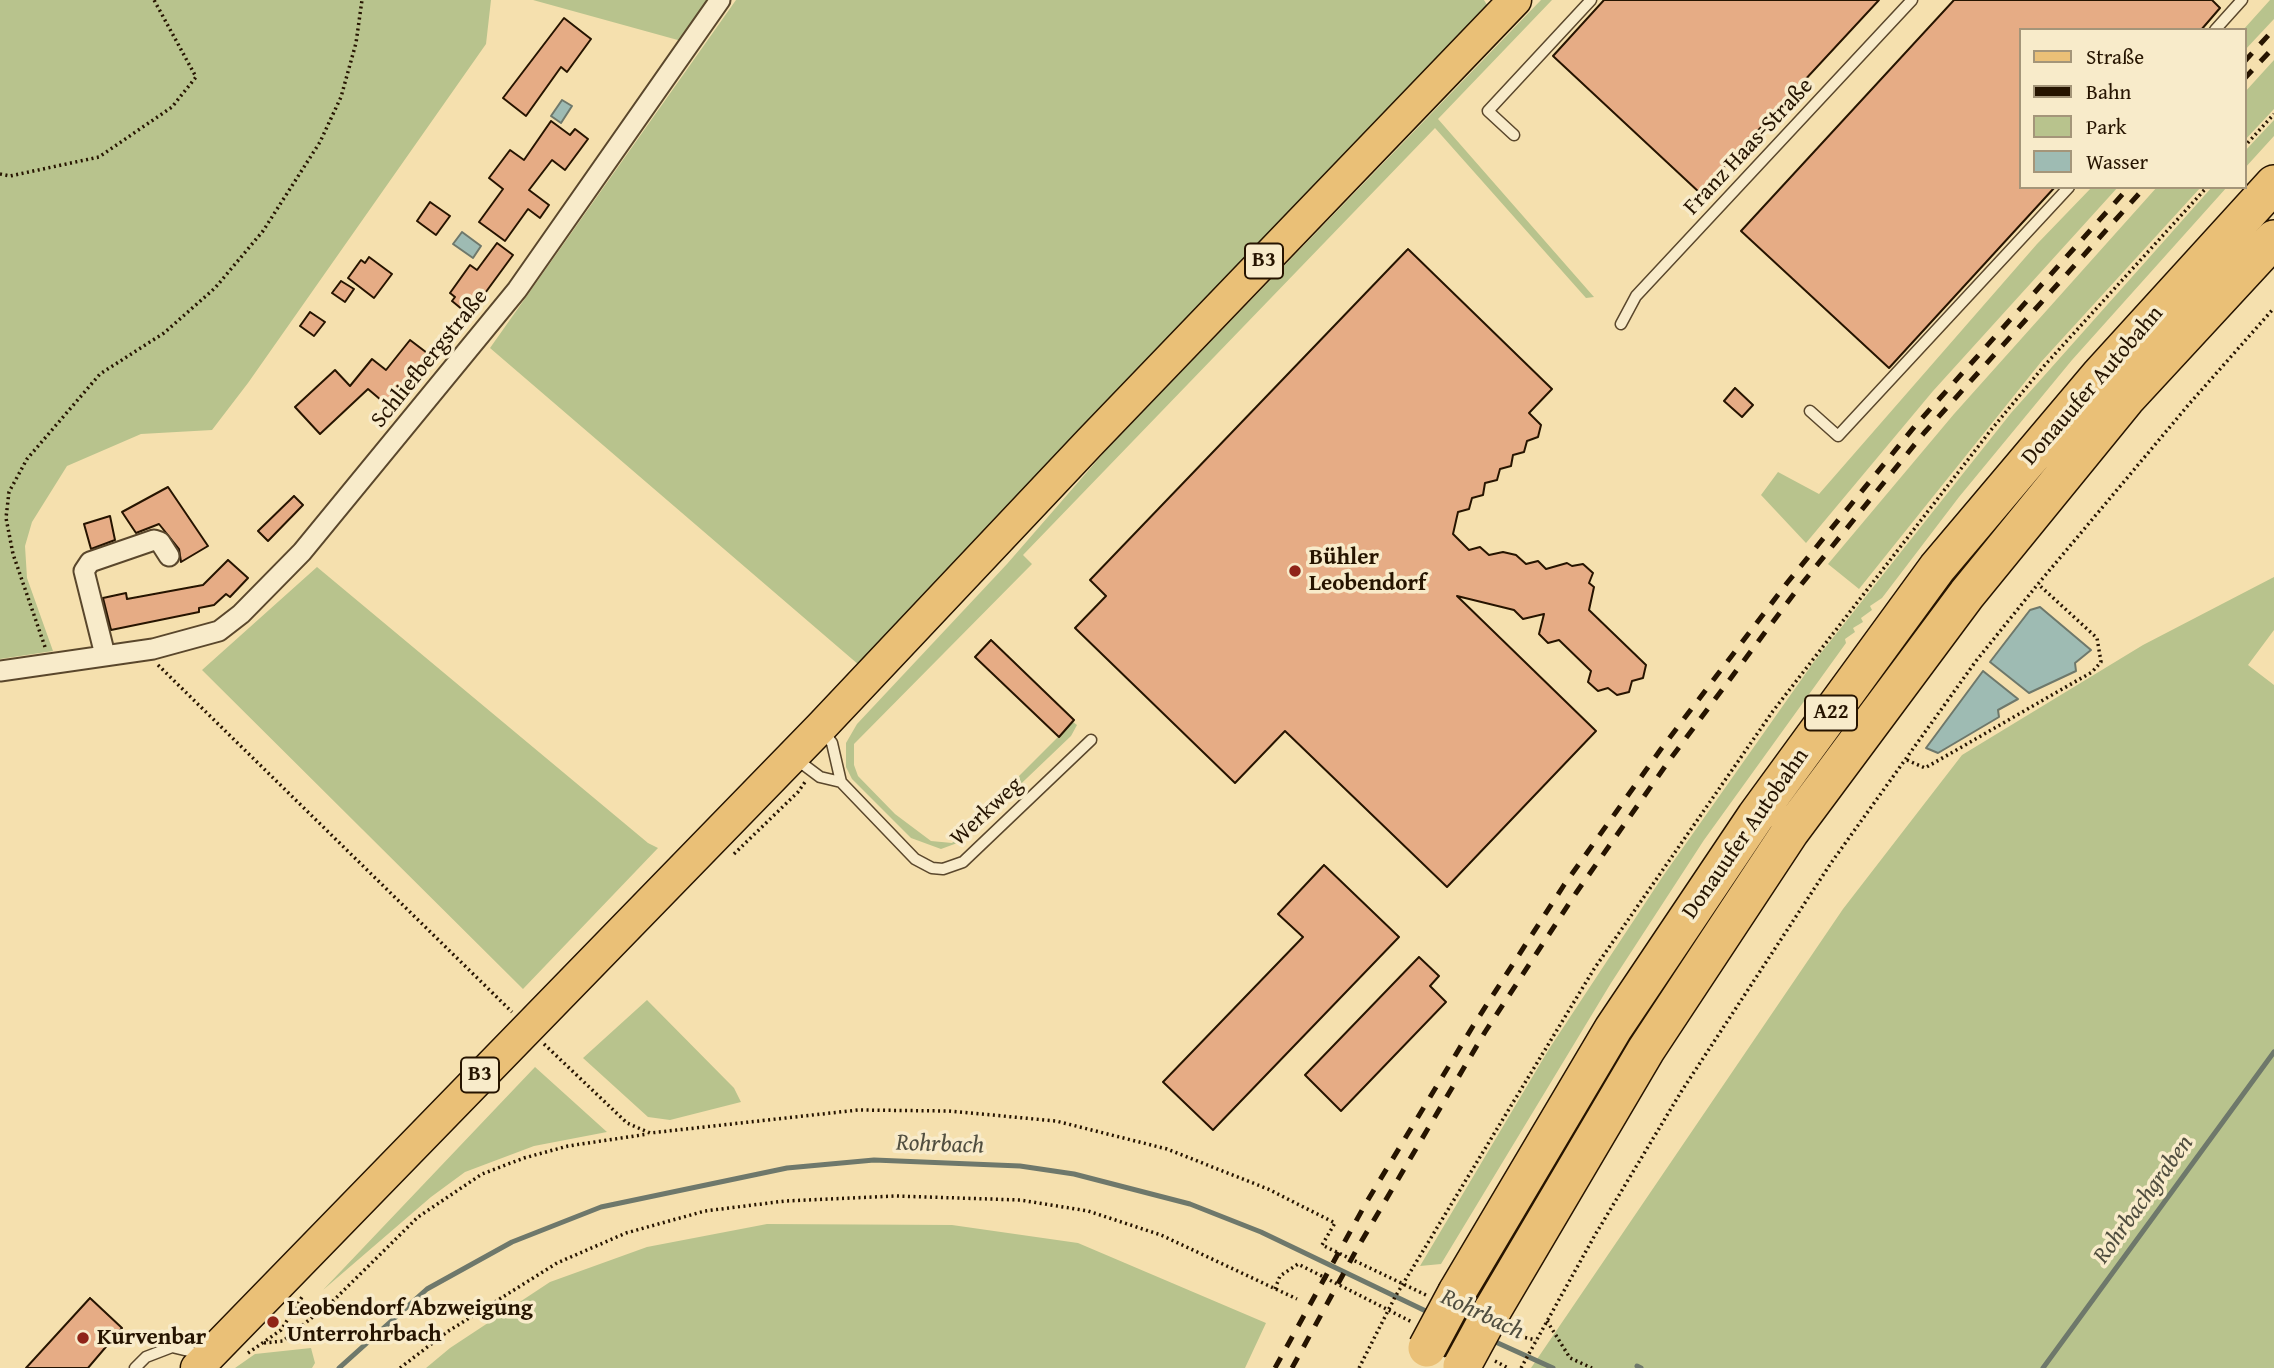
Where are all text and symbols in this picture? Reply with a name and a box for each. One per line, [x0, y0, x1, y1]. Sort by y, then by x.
legend [2018, 28, 2246, 189]
text: Straße [2086, 41, 2144, 72]
street label: Franz Haas-Straße [1678, 73, 1820, 221]
text: Bahn [2086, 76, 2131, 107]
text: Park [2086, 111, 2127, 142]
text: Wasser [2086, 146, 2148, 177]
road number: B3 [1245, 244, 1283, 278]
street label: Schliefbergstraße [366, 284, 494, 434]
street label: Donauufer Autobahn [2016, 301, 2170, 471]
place label: Bühler Leobendorf [1309, 544, 1426, 598]
marker: Bühler Leobendorf [1287, 563, 1303, 579]
road number: A22 [1805, 696, 1857, 730]
street label: Donauufer Autobahn [1677, 743, 1815, 925]
street label: Werkweg [945, 772, 1029, 852]
road number: B3 [461, 1058, 499, 1092]
water label: Rohrbach [895, 1129, 985, 1161]
water label: Rohrbachgraben [2088, 1130, 2200, 1270]
water label: Rohrbach [1436, 1283, 1528, 1347]
place label: Leobendorf Abzweigung Unterrohrbach [287, 1295, 533, 1349]
marker: Leobendorf Abzweigung Unterrohrbach [265, 1314, 281, 1330]
place label: Kurvenbar [97, 1324, 206, 1352]
marker: Kurvenbar [75, 1330, 91, 1346]

